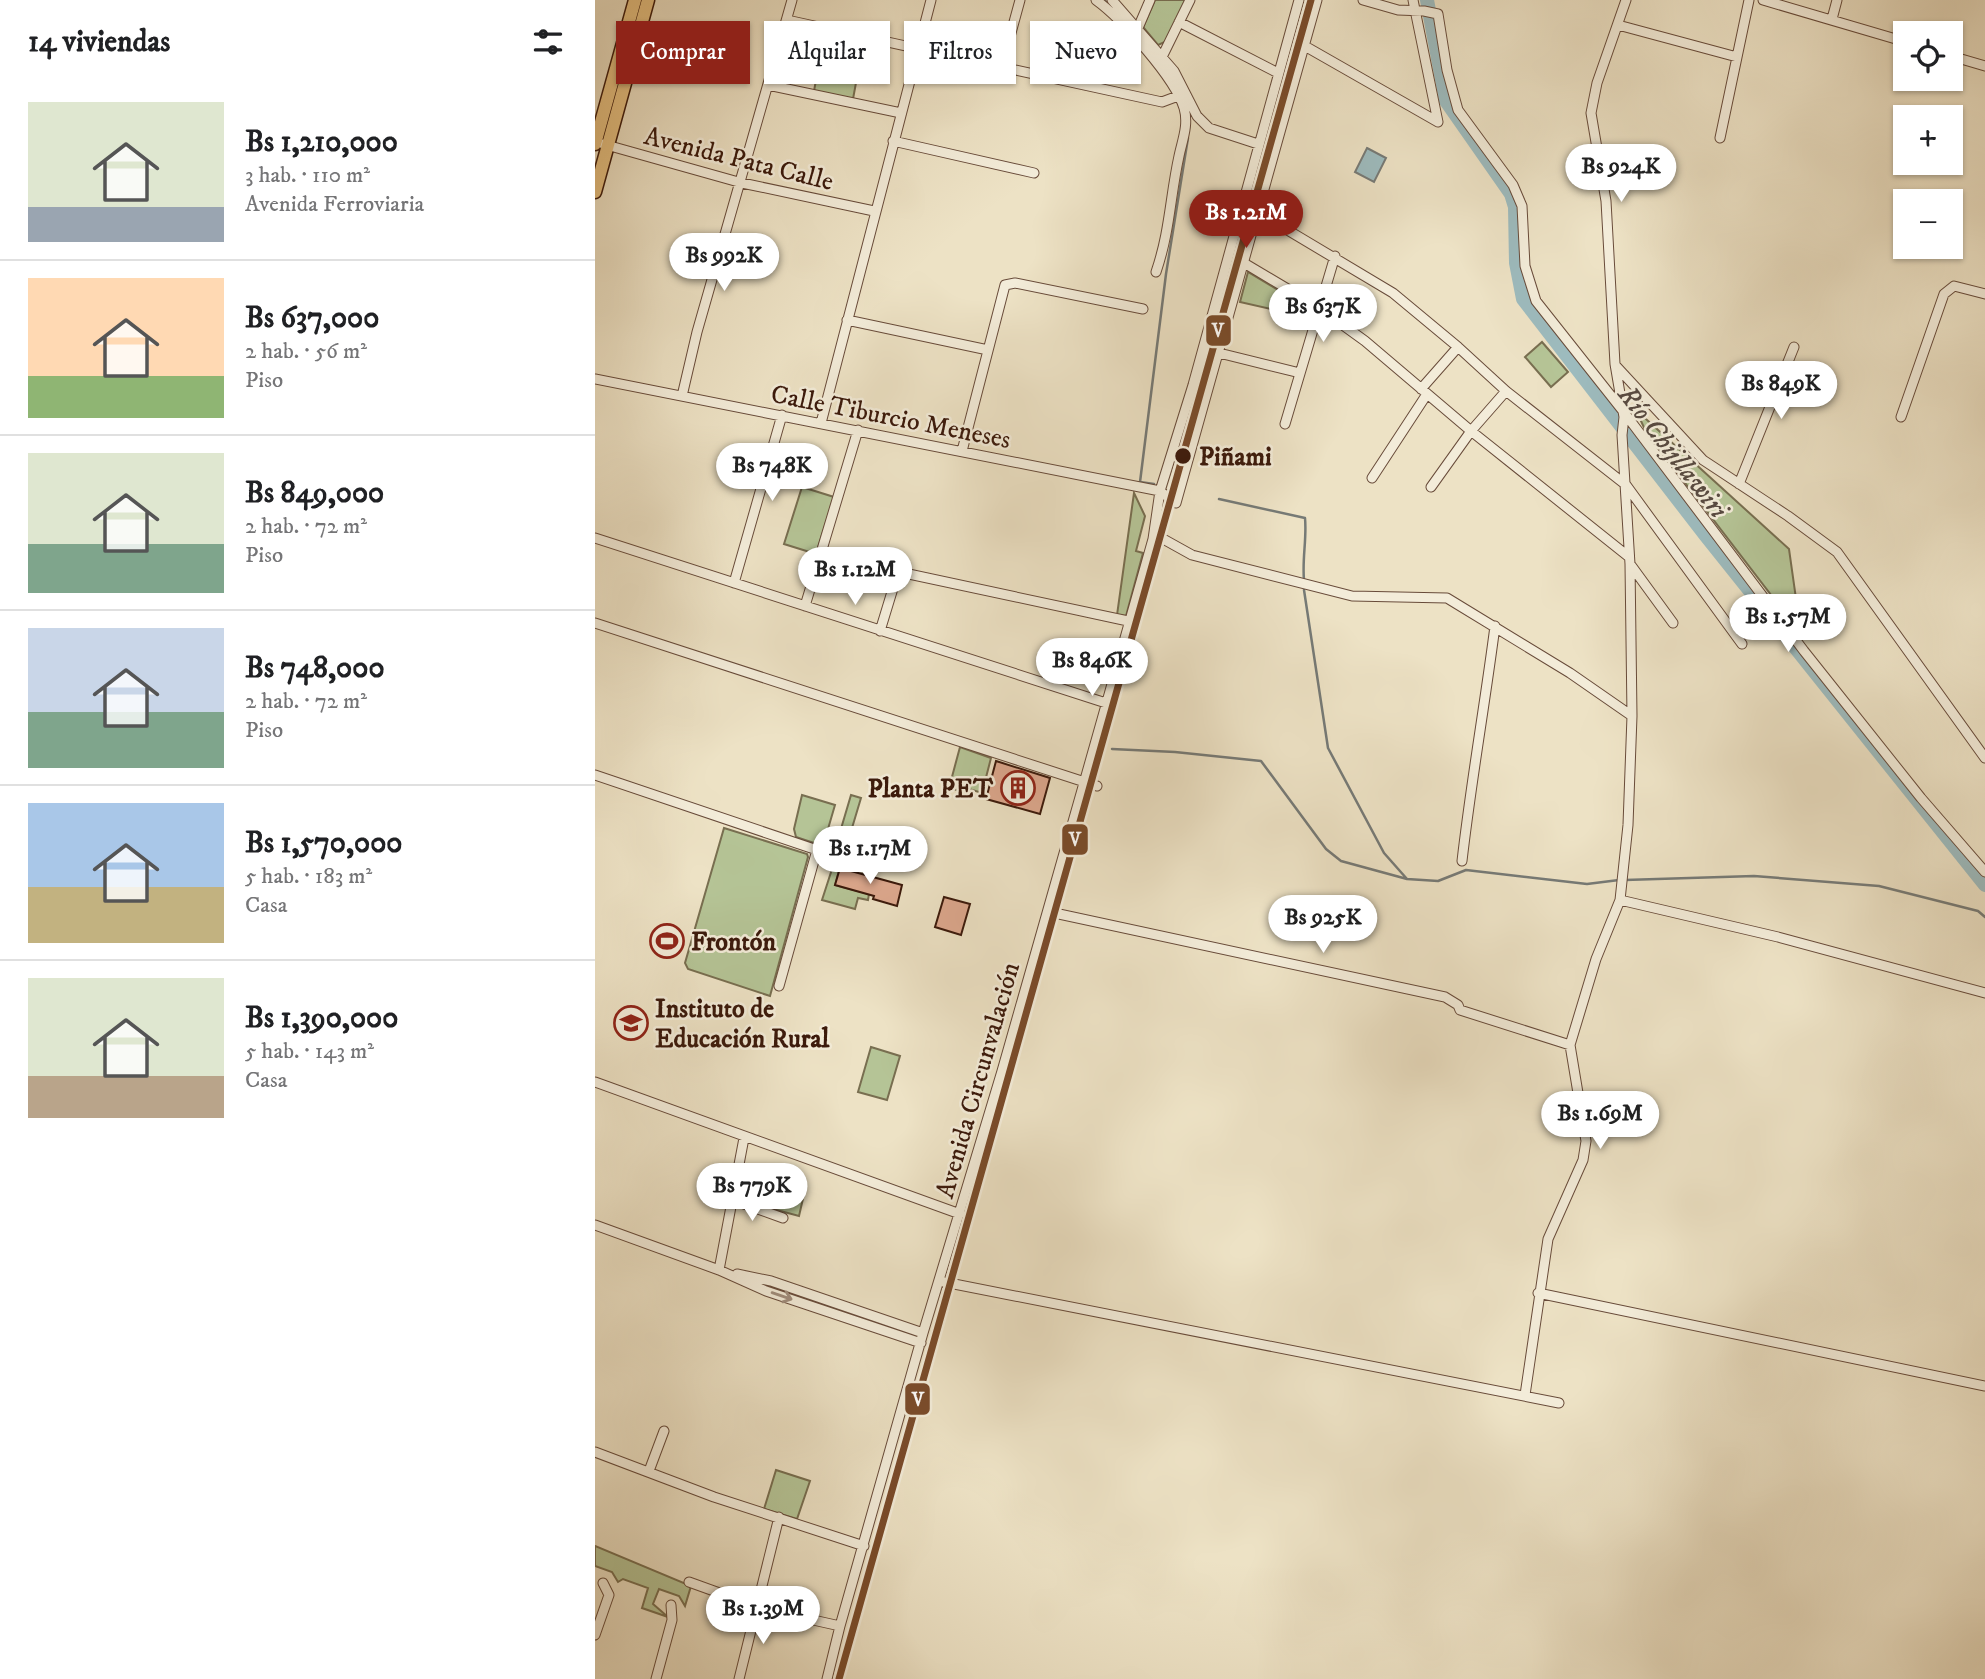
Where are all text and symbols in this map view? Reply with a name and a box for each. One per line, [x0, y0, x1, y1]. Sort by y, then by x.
chip: Comprar [616, 21, 750, 84]
chip: Alquilar [764, 21, 890, 84]
chip: Filtros [904, 21, 1016, 84]
chip: Nuevo [1030, 21, 1141, 84]
map controls [1893, 21, 1963, 259]
button: locate [1893, 21, 1963, 91]
icon: filters [529, 23, 567, 61]
text: 14 viviendas [28, 24, 170, 61]
button: + [1893, 105, 1963, 175]
street label: Avenida Pata Calle [641, 120, 837, 199]
text: Bs 1,210,000 [245, 124, 398, 161]
icon: home [84, 130, 168, 214]
pin: Bs 924K [1556, 144, 1686, 204]
text: Bs 924K [1581, 152, 1661, 181]
text: 3 hab. · 110 m² [245, 161, 370, 190]
button: − [1893, 189, 1963, 259]
text: Avenida Ferroviaria [245, 190, 424, 219]
pin: Bs 1.21M [1174, 190, 1318, 250]
text: Bs 1.21M [1205, 198, 1287, 227]
pin: Bs 992K [659, 233, 789, 293]
text: Bs 992K [685, 241, 763, 270]
pin: Bs 637K [1258, 284, 1388, 344]
text: Bs 637K [1285, 292, 1361, 321]
text: Bs 637,000 [245, 300, 379, 337]
icon: home [84, 306, 168, 390]
line badge: V [1205, 314, 1232, 347]
text: V [1211, 320, 1225, 343]
text: 2 hab. · 56 m² [245, 337, 367, 366]
pin: Bs 849K [1716, 362, 1846, 421]
text: Piso [245, 366, 283, 395]
text: Bs 849K [1741, 369, 1821, 398]
water label: Río Chijllawiri [1609, 377, 1737, 527]
street label: Calle Tiburcio Meneses [768, 378, 1013, 457]
place label: Piñami [1199, 441, 1272, 474]
pin: Bs 748K [707, 444, 837, 503]
marker: Piñami [1173, 446, 1193, 466]
text: Bs 748K [732, 451, 812, 480]
text: Bs 849,000 [245, 475, 384, 512]
icon: home [84, 481, 168, 565]
text: 2 hab. · 72 m² [245, 512, 367, 541]
text: Piso [245, 541, 283, 570]
pin: Bs 1.12M [783, 548, 927, 607]
text: Bs 1.12M [814, 555, 896, 584]
pin: Bs 1.57M [1716, 594, 1860, 654]
text: Bs 1.57M [1745, 602, 1831, 631]
pin: Bs 846K [1027, 638, 1157, 698]
text: Bs 846K [1052, 646, 1132, 675]
text: Bs 748,000 [245, 650, 385, 687]
icon: home [84, 656, 168, 740]
text: 2 hab. · 72 m² [245, 687, 367, 716]
text: Piso [245, 716, 283, 745]
building icon: Planta PET [999, 769, 1037, 807]
place label: Planta PET [868, 773, 993, 806]
line badge: V [1061, 823, 1089, 856]
text: Bs 1,570,000 [245, 825, 403, 862]
pin: Bs 1.17M [798, 826, 942, 886]
text: V [1068, 829, 1082, 852]
icon: home [84, 831, 168, 915]
text: Bs 1.17M [829, 834, 911, 863]
text: 5 hab. · 183 m² [245, 862, 372, 891]
text: Casa [245, 891, 288, 920]
pin: Bs 925K [1258, 895, 1388, 955]
text: Bs 925K [1284, 903, 1362, 932]
sports icon: Frontón [648, 922, 686, 960]
place label: Frontón [691, 926, 776, 959]
street label: Avenida Circunvalación [929, 958, 1028, 1202]
place label: Instituto de Educación Rural [655, 993, 830, 1056]
text: Bs 1,390,000 [245, 1000, 398, 1037]
school or university icon: Instituto de Educación Rural [612, 1004, 650, 1042]
icon: home [84, 1006, 168, 1090]
text: 5 hab. · 143 m² [245, 1037, 374, 1066]
text: Casa [245, 1066, 288, 1095]
pin: Bs 1.69M [1528, 1092, 1672, 1151]
text: Bs 1.69M [1557, 1099, 1643, 1128]
pin: Bs 779K [687, 1164, 817, 1223]
text: Bs 779K [712, 1171, 792, 1200]
one-way arrow [770, 1291, 792, 1303]
line badge: V [904, 1382, 931, 1416]
text: V [911, 1389, 925, 1412]
pin: Bs 1.39M [691, 1586, 835, 1646]
text: Bs 1.39M [722, 1594, 804, 1623]

